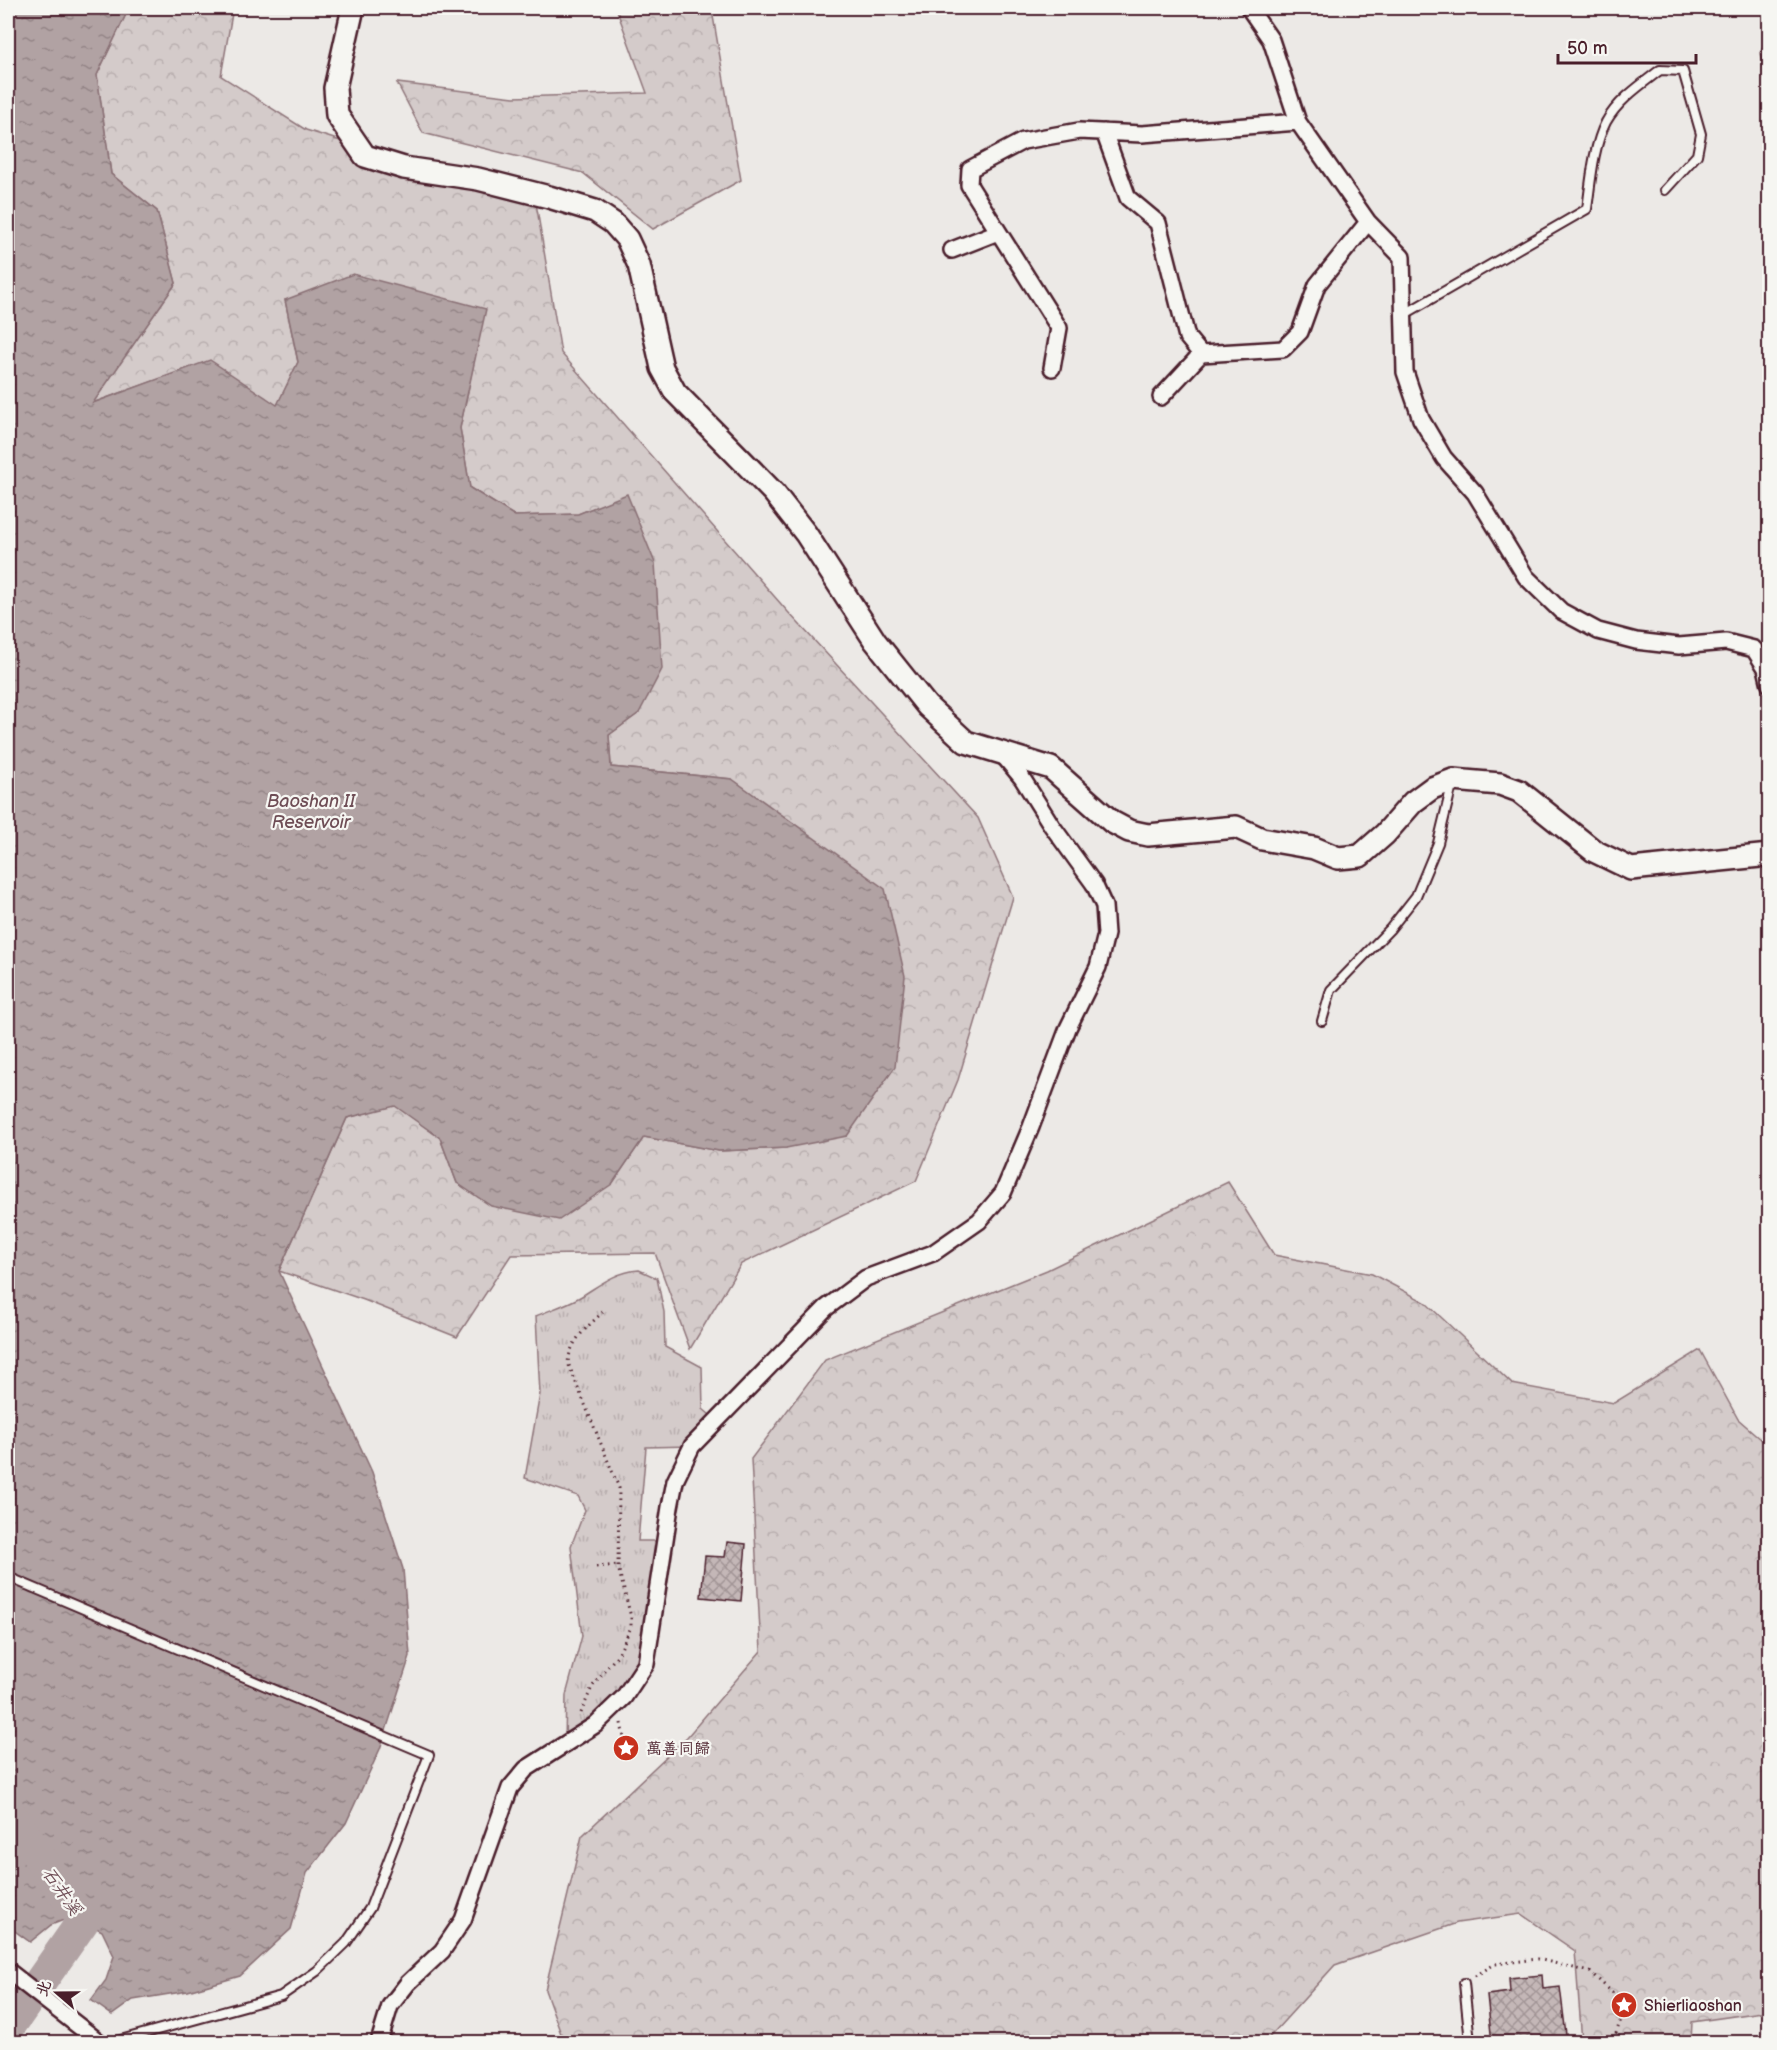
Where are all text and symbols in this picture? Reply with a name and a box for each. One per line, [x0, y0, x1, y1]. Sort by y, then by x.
scale bar [1558, 27, 1696, 65]
text: 50 m [1567, 38, 1608, 59]
water label: Baoshan II Reservoir [267, 791, 356, 833]
place icon: 萬善同歸 [611, 1733, 641, 1763]
place label: 萬善同歸 [646, 1740, 710, 1759]
water label: 石井溪 [38, 1863, 86, 1920]
north arrow [27, 1963, 87, 2023]
text: 北 [33, 1978, 56, 1999]
place icon: Shierliaoshan [1609, 1990, 1639, 2020]
place label: Shierliaoshan [1644, 1997, 1742, 2016]

